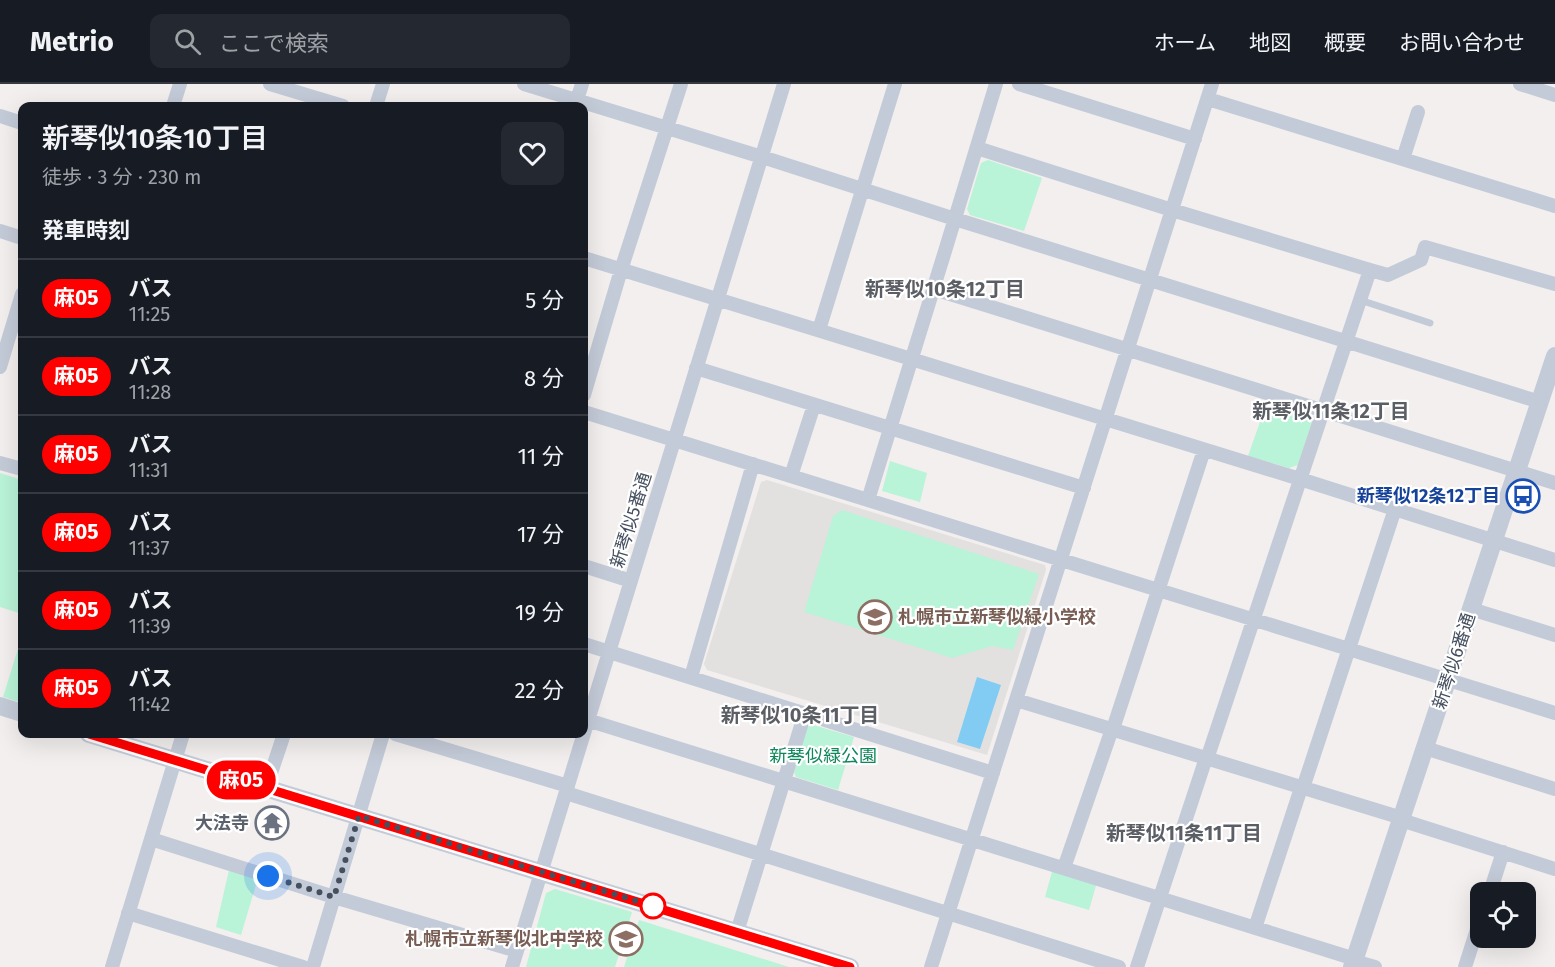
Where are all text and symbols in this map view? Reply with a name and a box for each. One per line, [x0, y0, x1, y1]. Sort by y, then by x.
search box [150, 14, 570, 68]
text: Metrio [30, 25, 114, 58]
icon: search [171, 25, 204, 58]
text: ここで検索 [219, 30, 329, 57]
text: ホーム [1154, 30, 1216, 56]
text: 地図 [1249, 30, 1291, 56]
text: 概要 [1324, 30, 1366, 56]
text: お問い合わせ [1399, 30, 1525, 56]
text: 新琴似10条10丁目 [42, 122, 268, 155]
button: heart [501, 122, 564, 185]
text: 徒歩 · 3 分 · 230 m [42, 165, 201, 189]
text: 発車時刻 [42, 217, 130, 244]
text: バス [129, 275, 173, 302]
district label: 新琴似10条12丁目 [865, 277, 1025, 301]
text: 麻05 [54, 285, 99, 311]
text: 5 分 [525, 287, 564, 314]
text: 11:25 [129, 302, 170, 326]
text: バス [129, 353, 173, 380]
text: 麻05 [54, 363, 99, 389]
text: 8 分 [524, 365, 564, 392]
text: 11:28 [129, 380, 171, 404]
district label: 新琴似11条12丁目 [1252, 399, 1410, 423]
text: バス [129, 431, 173, 458]
text: 麻05 [54, 441, 99, 467]
text: 11 分 [517, 443, 564, 470]
text: 11:31 [129, 458, 169, 482]
street label: 新琴似5番通 [606, 469, 656, 571]
bus stop icon: 新琴似12条12丁目 [1505, 478, 1541, 514]
place label: 新琴似12条12丁目 [1357, 485, 1500, 507]
text: バス [129, 509, 173, 536]
text: 麻05 [54, 519, 99, 545]
text: 17 分 [517, 521, 564, 548]
text: 11:37 [129, 536, 169, 560]
text: バス [129, 587, 173, 614]
text: 麻05 [54, 597, 99, 623]
text: 19 分 [515, 599, 564, 626]
school or university icon: 札幌市立新琴似緑小学校 [857, 599, 893, 635]
place label: 札幌市立新琴似緑小学校 [898, 606, 1096, 628]
street label: 新琴似6番通 [1428, 610, 1480, 712]
text: 11:39 [129, 614, 171, 638]
text: バス [129, 665, 173, 692]
text: 麻05 [54, 675, 99, 701]
text: 22 分 [514, 677, 564, 704]
text: 11:42 [129, 692, 170, 716]
district label: 新琴似10条11丁目 [720, 703, 880, 727]
park label: 新琴似緑公園 [769, 745, 877, 767]
line badge: 麻05 [206, 760, 276, 800]
text: 麻05 [219, 767, 263, 793]
temple icon: 大法寺 [254, 805, 290, 841]
place label: 大法寺 [195, 812, 249, 834]
district label: 新琴似11条11丁目 [1106, 821, 1262, 845]
your location [253, 861, 283, 891]
map controls [1470, 882, 1536, 948]
button: locate [1470, 882, 1536, 948]
unlabelled marker [640, 893, 666, 919]
school or university icon: 札幌市立新琴似北中学校 [608, 921, 644, 957]
place label: 札幌市立新琴似北中学校 [405, 928, 603, 950]

